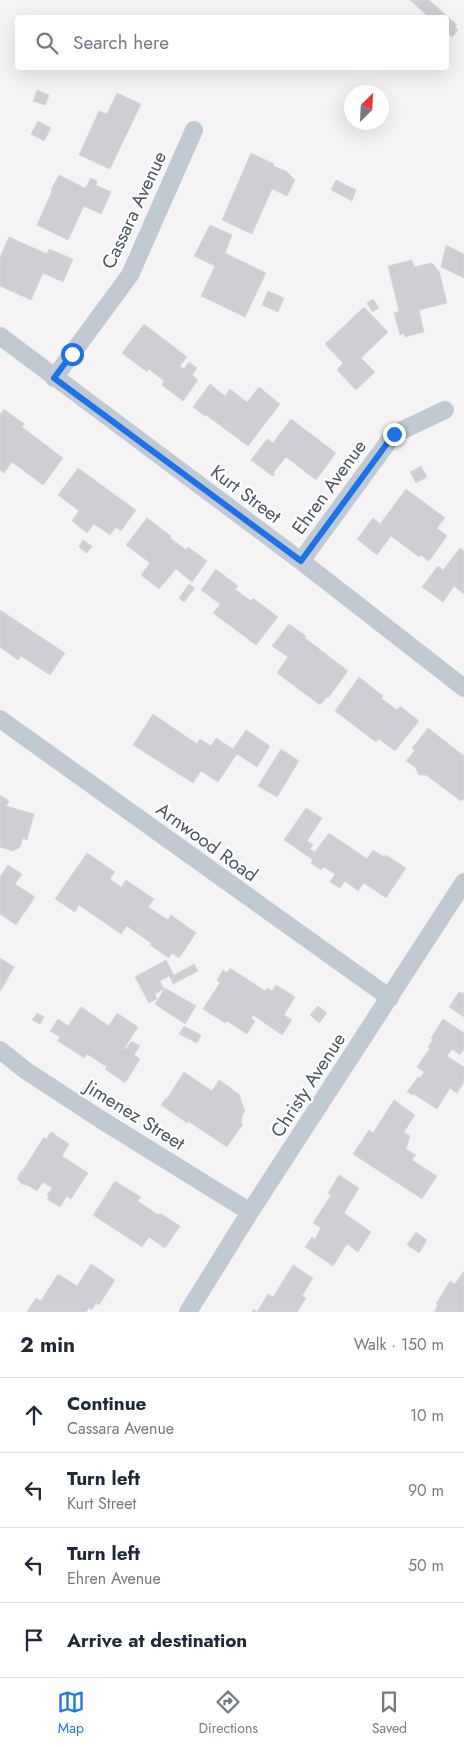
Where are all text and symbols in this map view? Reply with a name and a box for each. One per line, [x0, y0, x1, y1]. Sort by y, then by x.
search box [15, 15, 449, 70]
icon: search [33, 29, 61, 57]
text: Search here [73, 29, 169, 56]
north arrow [344, 85, 389, 130]
street label: Cassara Avenue [95, 146, 173, 273]
route start [61, 343, 84, 366]
route end [383, 423, 406, 446]
street label: Ehren Avenue [285, 434, 373, 540]
street label: Kurt Street [205, 458, 287, 530]
street label: Arnwood Road [151, 796, 263, 888]
street label: Christy Avenue [264, 1027, 352, 1143]
street label: Jimenez Street [77, 1072, 191, 1157]
text: 2 min [20, 1330, 75, 1360]
text: Walk · 150 m [354, 1333, 444, 1356]
text: Continue [67, 1390, 146, 1417]
icon: ahead [20, 1401, 48, 1429]
text: 10 m [410, 1404, 444, 1427]
text: Cassara Avenue [67, 1417, 174, 1440]
text: Turn left [67, 1465, 140, 1492]
icon: left [20, 1476, 48, 1504]
text: 90 m [408, 1479, 444, 1502]
text: Kurt Street [67, 1492, 136, 1515]
text: Turn left [67, 1540, 140, 1567]
icon: left [20, 1551, 48, 1579]
text: 50 m [408, 1554, 444, 1577]
text: Ehren Avenue [67, 1567, 161, 1590]
icon: arrive [20, 1626, 48, 1654]
text: Arrive at destination [67, 1627, 247, 1654]
tab: Map [57, 1688, 85, 1738]
tab: Directions [199, 1688, 258, 1738]
tab: Saved [372, 1688, 407, 1738]

